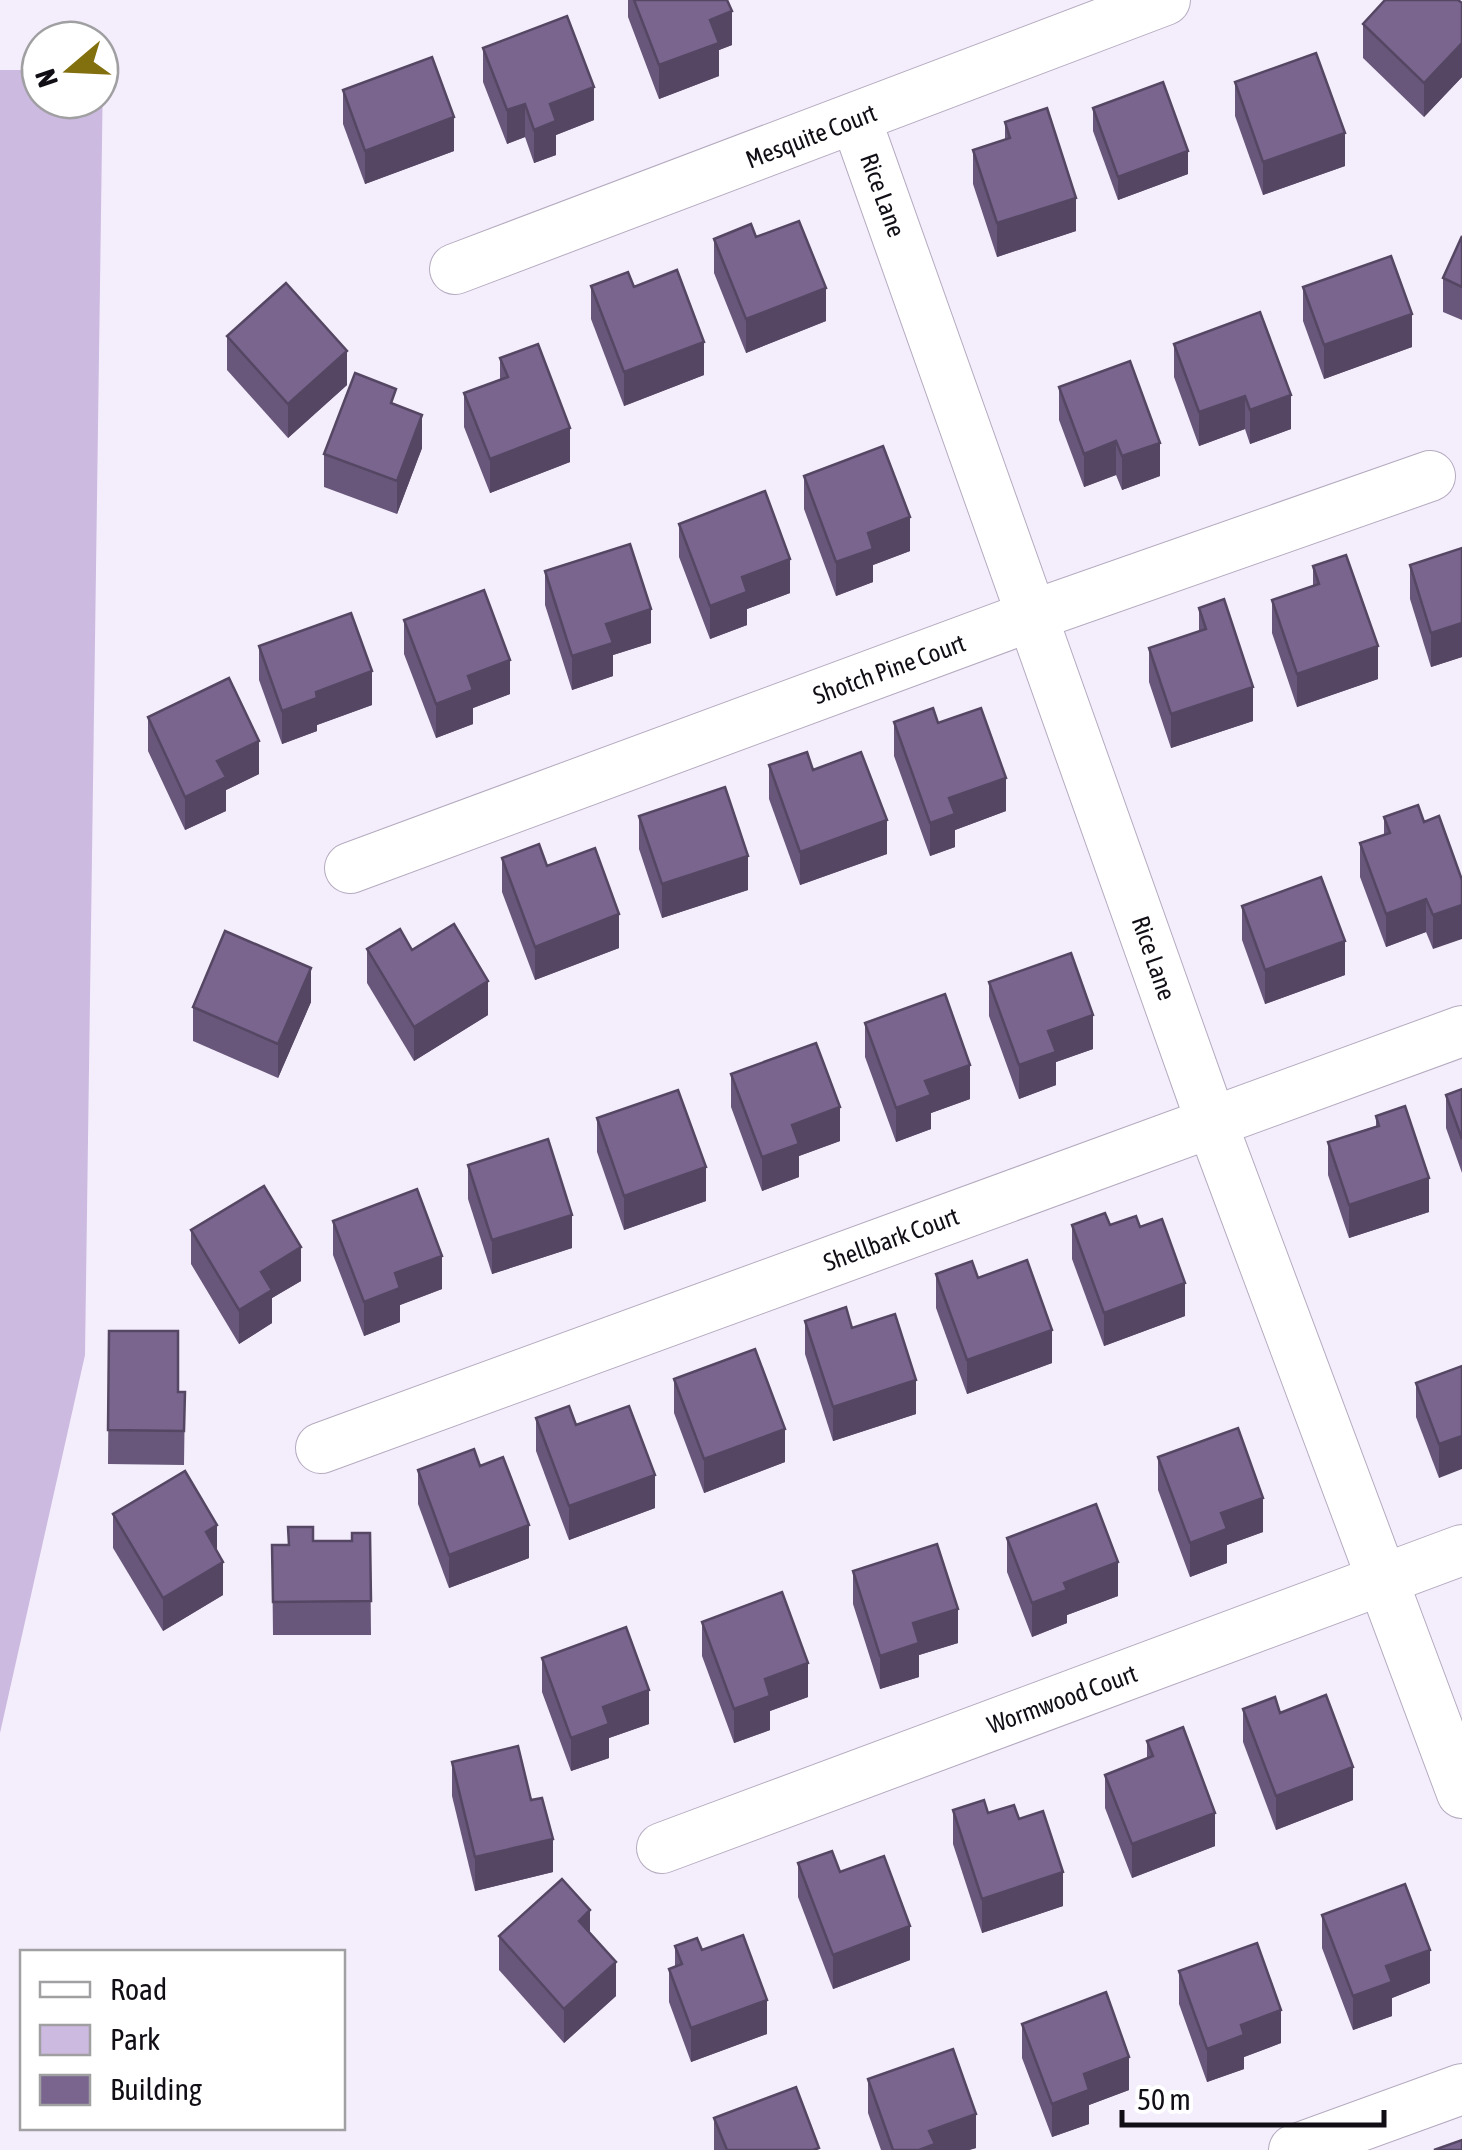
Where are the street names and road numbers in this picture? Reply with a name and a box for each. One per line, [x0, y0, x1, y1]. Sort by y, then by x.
street label: Mesquite Court [742, 98, 880, 174]
street label: Rice Lane [855, 149, 911, 241]
street label: Shotch Pine Court [809, 628, 969, 710]
street label: Rice Lane [1127, 912, 1181, 1004]
street label: Shellbark Court [820, 1202, 962, 1276]
street label: Wormwood Court [983, 1659, 1141, 1739]

